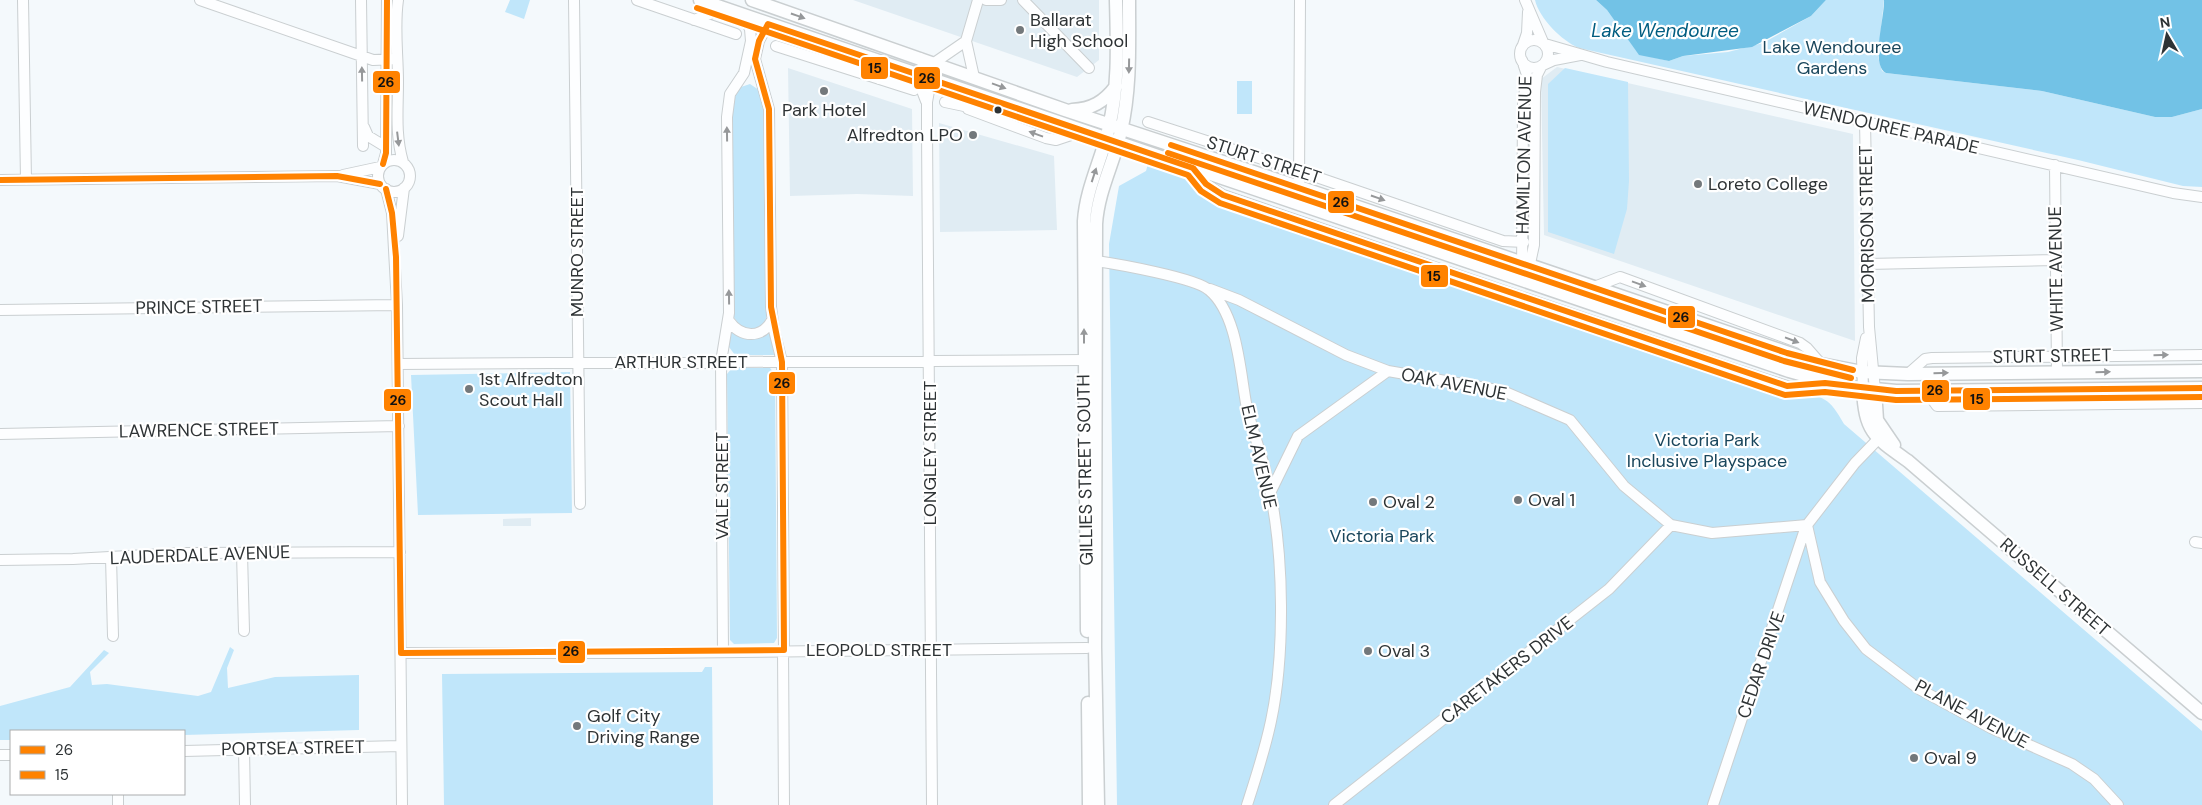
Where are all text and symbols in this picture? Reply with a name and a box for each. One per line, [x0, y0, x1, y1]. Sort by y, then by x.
place label: Ballarat High School [1030, 8, 1128, 53]
north arrow [2142, 10, 2192, 60]
one-way arrow [791, 12, 806, 20]
text: N [2159, 12, 2171, 32]
water label: Lake Wendouree [1591, 18, 1739, 43]
marker: Ballarat High School [1014, 24, 1026, 36]
park label: Lake Wendouree Gardens [1763, 35, 1901, 80]
line badge: 15 [860, 56, 889, 80]
one-way arrow [1125, 58, 1133, 74]
text: 15 [868, 59, 882, 77]
one-way arrow [358, 66, 366, 82]
line badge: 26 [913, 66, 941, 90]
text: 26 [919, 69, 936, 87]
line badge: 26 [372, 70, 401, 94]
text: 26 [378, 73, 395, 91]
street label: HAMILTON AVENUE [1511, 76, 1537, 234]
one-way arrow [992, 82, 1007, 90]
marker: Park Hotel [818, 85, 830, 97]
street label: WENDOUREE PARADE [1801, 96, 1981, 160]
place label: Park Hotel [782, 98, 866, 122]
unlabelled marker [993, 105, 1003, 115]
place label: Alfredton LPO [847, 123, 963, 147]
one-way arrow [723, 126, 731, 142]
marker: Alfredton LPO [967, 129, 979, 141]
one-way arrow [1029, 130, 1043, 138]
street label: STURT STREET [1204, 130, 1324, 190]
one-way arrow [394, 131, 402, 147]
street label: MORRISON STREET [1854, 145, 1880, 303]
one-way arrow [1090, 167, 1098, 182]
place label: Loreto College [1708, 172, 1828, 196]
marker: Loreto College [1692, 178, 1704, 190]
street label: MUNRO STREET [565, 187, 589, 317]
line badge: 26 [1327, 190, 1355, 214]
text: 26 [1333, 193, 1350, 211]
one-way arrow [1371, 195, 1386, 202]
street label: WHITE AVENUE [2043, 206, 2069, 332]
line badge: 15 [1420, 264, 1449, 288]
text: 15 [1427, 267, 1441, 285]
one-way arrow [1632, 281, 1647, 288]
one-way arrow [725, 289, 733, 305]
street label: PRINCE STREET [135, 294, 263, 320]
line badge: 26 [1667, 305, 1696, 329]
text: 26 [1673, 308, 1690, 326]
one-way arrow [1080, 328, 1088, 344]
one-way arrow [1785, 336, 1799, 344]
street label: STURT STREET [1992, 343, 2112, 369]
street label: ARTHUR STREET [614, 350, 748, 374]
one-way arrow [2153, 351, 2169, 359]
street label: OAK AVENUE [1399, 362, 1509, 406]
place label: 1st Alfredton Scout Hall [479, 367, 583, 412]
one-way arrow [2095, 368, 2111, 376]
one-way arrow [1933, 369, 1949, 377]
line badge: 26 [768, 371, 796, 395]
text: 26 [774, 374, 791, 392]
street label: GILLIES STREET SOUTH [1071, 374, 1099, 566]
line badge: 26 [1921, 379, 1950, 403]
street label: LONGLEY STREET [918, 381, 942, 525]
text: 26 [1927, 381, 1944, 399]
marker: 1st Alfredton Scout Hall [463, 383, 475, 395]
line badge: 15 [1962, 387, 1991, 411]
line badge: 26 [383, 388, 412, 412]
text: 15 [1970, 390, 1984, 408]
text: 26 [390, 391, 407, 409]
street label: ELM AVENUE [1235, 402, 1283, 512]
street label: LAWRENCE STREET [119, 417, 279, 443]
park label: Victoria Park Inclusive Playspace [1627, 428, 1787, 473]
street label: VALE STREET [710, 432, 734, 540]
place label: Oval 1 [1528, 488, 1575, 512]
place label: Oval 2 [1383, 490, 1435, 514]
marker: Oval 1 [1512, 494, 1524, 506]
marker: Oval 2 [1367, 496, 1379, 508]
park label: Victoria Park [1330, 524, 1435, 548]
street label: RUSSELL STREET [1995, 532, 2115, 642]
street label: LAUDERDALE AVENUE [109, 540, 291, 570]
street label: CEDAR DRIVE [1732, 608, 1790, 722]
street label: CARETAKERS DRIVE [1436, 611, 1578, 729]
street label: LEOPOLD STREET [806, 638, 952, 662]
place label: Oval 3 [1378, 639, 1430, 663]
line badge: 26 [557, 640, 586, 664]
text: 26 [563, 642, 580, 660]
marker: Oval 3 [1362, 645, 1374, 657]
street label: PLANE AVENUE [1911, 674, 2033, 754]
place label: Golf City Driving Range [587, 704, 700, 749]
marker: Golf City Driving Range [571, 720, 583, 732]
legend [10, 730, 185, 795]
street label: PORTSEA STREET [221, 735, 365, 761]
text: 26 [55, 740, 73, 760]
place label: Oval 9 [1924, 746, 1977, 770]
marker: Oval 9 [1908, 752, 1920, 764]
text: 15 [55, 765, 69, 785]

